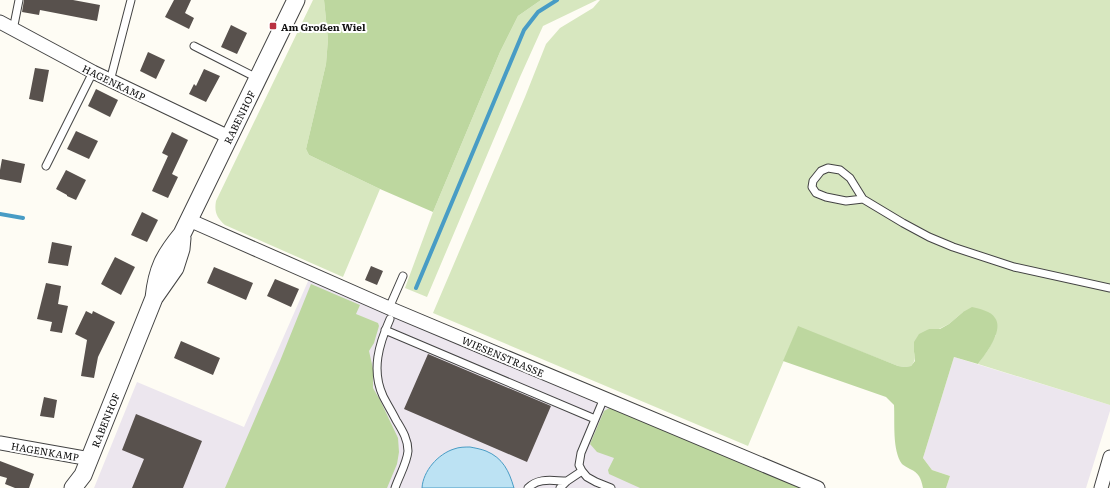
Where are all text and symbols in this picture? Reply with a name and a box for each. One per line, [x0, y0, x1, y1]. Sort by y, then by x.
place label: Am Großen Wiel [281, 19, 366, 34]
marker: Am Großen Wiel [268, 21, 278, 31]
street label: HAGENKAMP [80, 60, 148, 104]
street label: RABENHOF [220, 88, 258, 146]
street label: WIESENSTRASSE [459, 332, 547, 380]
street label: RABENHOF [87, 390, 123, 450]
street label: HAGENKAMP [10, 438, 80, 464]

